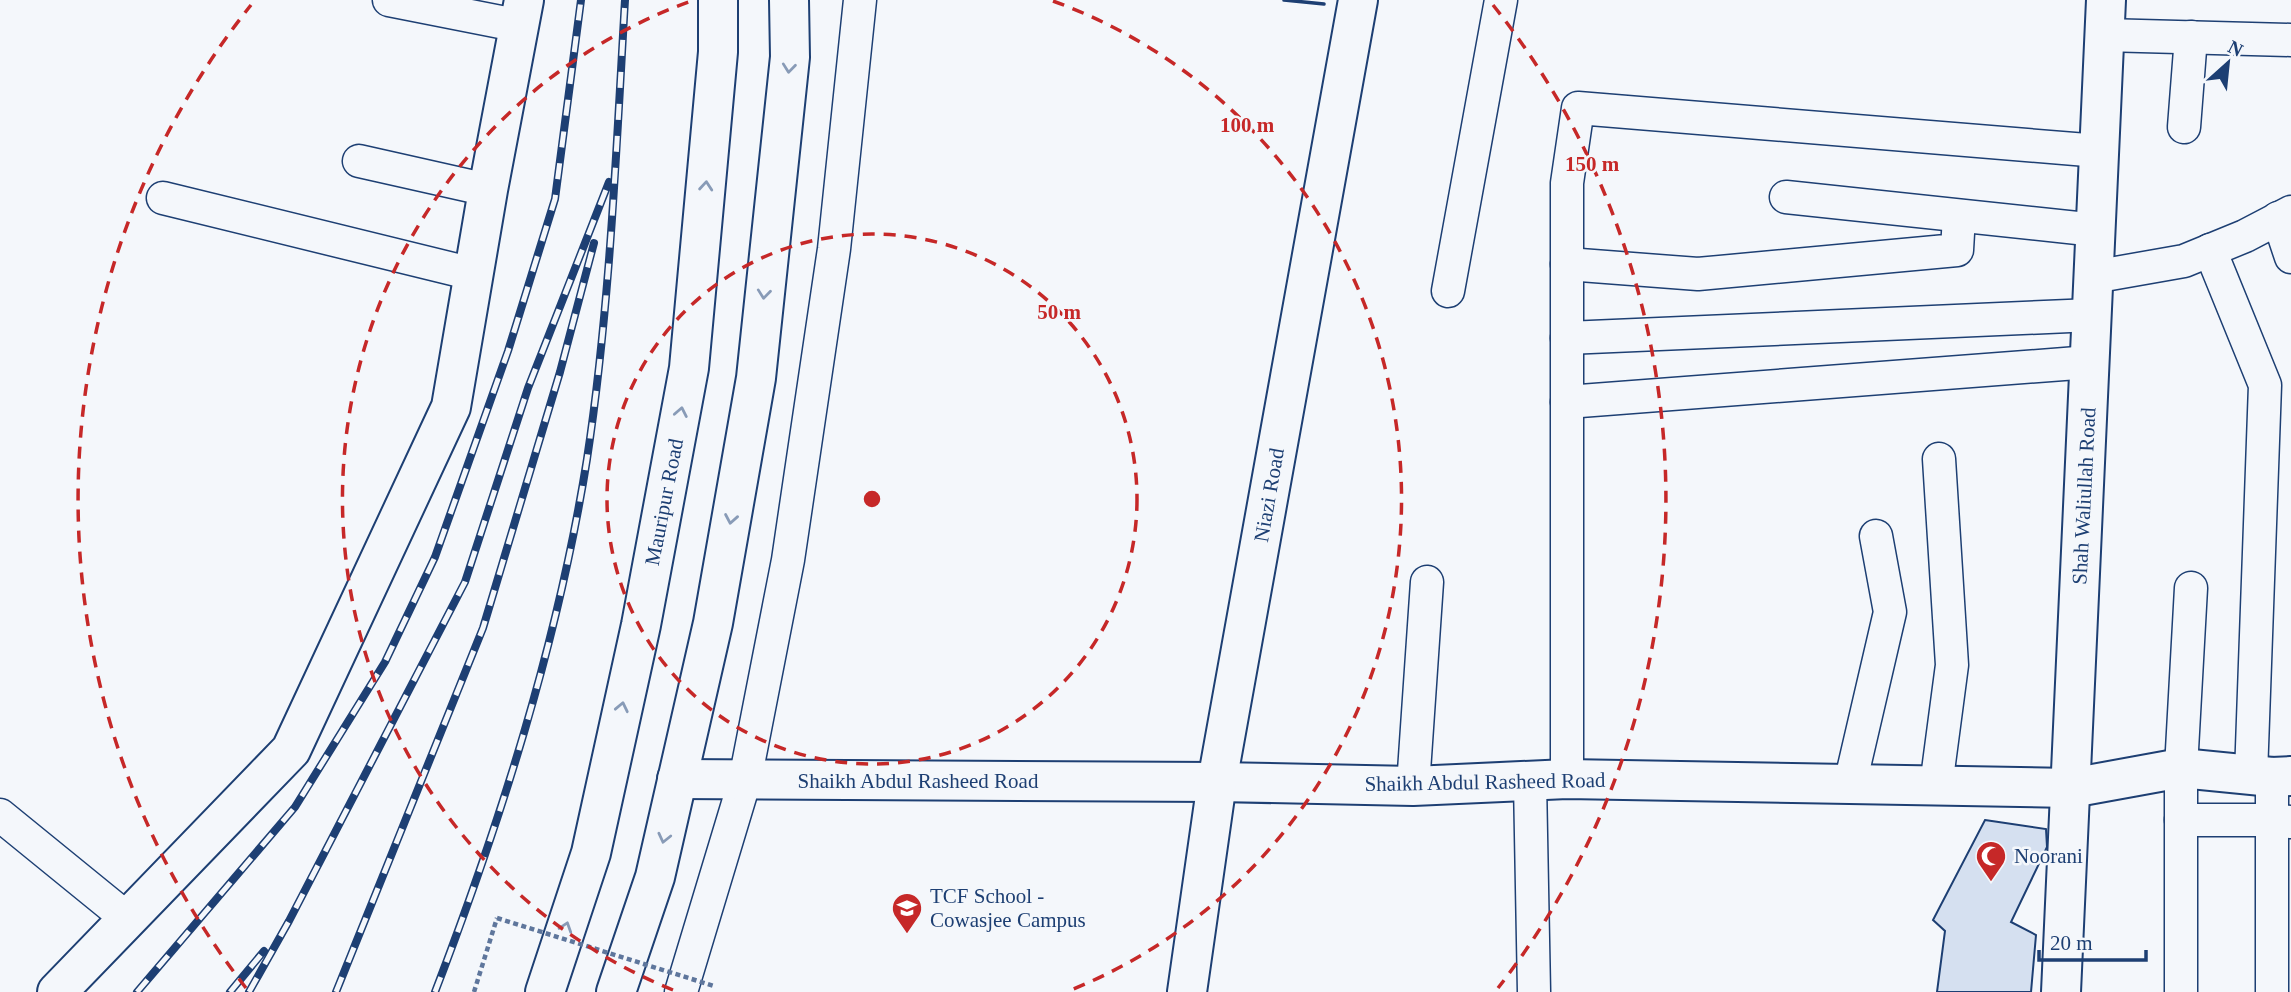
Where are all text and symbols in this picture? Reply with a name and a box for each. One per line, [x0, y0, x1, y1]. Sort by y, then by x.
north arrow [2193, 28, 2263, 98]
text: N [2225, 36, 2247, 61]
one-way arrow [781, 62, 796, 74]
text: 100 m [1220, 113, 1275, 137]
text: 150 m [1565, 152, 1620, 176]
one-way arrow [698, 180, 713, 191]
one-way arrow [757, 289, 772, 300]
text: 50 m [1037, 300, 1081, 324]
one-way arrow [672, 406, 687, 418]
street label: Shah Waliullah Road [2067, 406, 2101, 585]
street label: Mauripur Road [640, 436, 688, 568]
street label: Niazi Road [1249, 446, 1289, 544]
centre of rings [860, 487, 884, 511]
one-way arrow [724, 513, 739, 525]
one-way arrow [614, 701, 629, 713]
street label: Shaikh Abdul Rasheed Road [1364, 768, 1606, 796]
street label: Shaikh Abdul Rasheed Road [798, 769, 1039, 793]
one-way arrow [658, 832, 672, 844]
mosque icon: Noorani [1974, 839, 2008, 883]
place label: Noorani [2014, 844, 2083, 868]
place label: TCF School - Cowasjee Campus [930, 884, 1086, 932]
school or university icon: TCF School - Cowasjee Campus [890, 891, 924, 935]
scale bar [2039, 918, 2146, 962]
one-way arrow [558, 922, 572, 934]
text: 20 m [2050, 931, 2093, 955]

